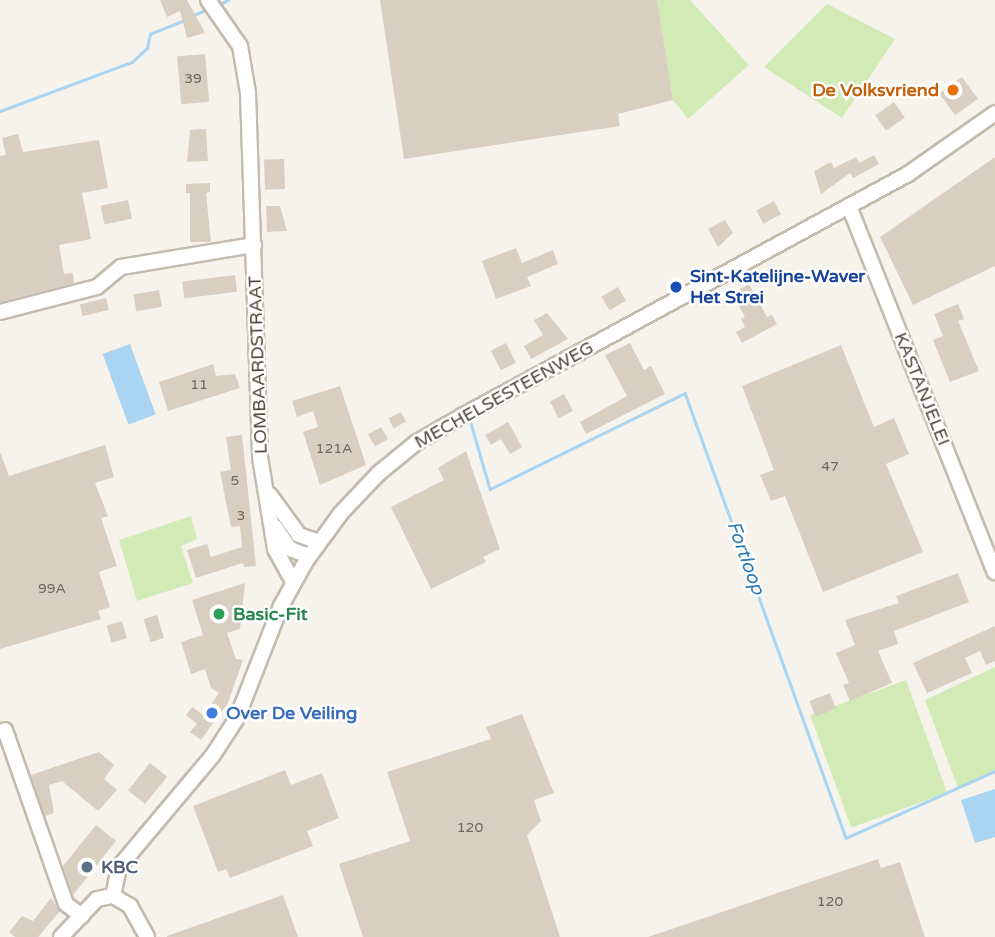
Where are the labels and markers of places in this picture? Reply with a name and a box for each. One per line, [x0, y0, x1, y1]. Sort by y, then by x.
place label: De Volksvriend [812, 79, 939, 101]
marker: De Volksvriend [945, 82, 961, 98]
place label: Sint-Katelijne-Waver Het Strei [690, 266, 865, 308]
marker: Sint-Katelijne-Waver Het Strei [668, 279, 684, 295]
place label: Basic-Fit [233, 603, 308, 625]
marker: Basic-Fit [211, 606, 227, 622]
place label: Over De Veiling [226, 702, 357, 724]
marker: Over De Veiling [204, 705, 220, 721]
place label: KBC [101, 856, 138, 878]
marker: KBC [79, 859, 95, 875]

